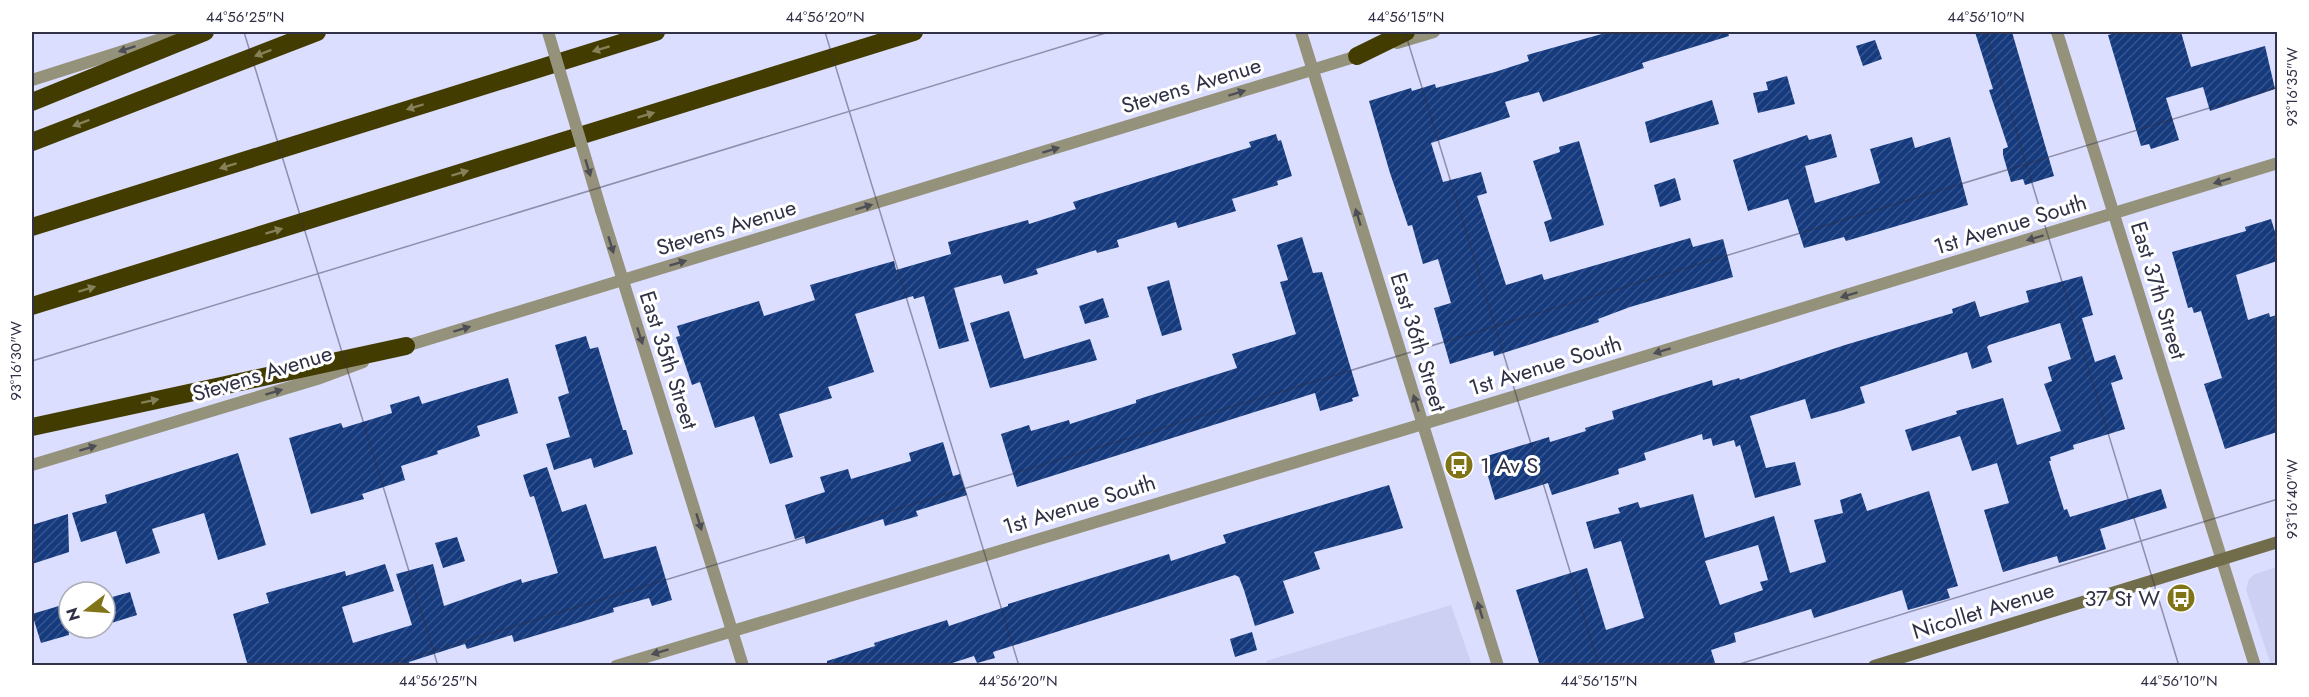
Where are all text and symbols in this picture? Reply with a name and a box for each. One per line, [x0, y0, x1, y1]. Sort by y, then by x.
text: 44°56'25"N [206, 6, 284, 28]
text: 44°56'20"N [785, 6, 865, 28]
text: 44°56'15"N [1368, 6, 1444, 28]
text: 44°56'10"N [1947, 6, 2025, 28]
one-way arrow [118, 45, 136, 55]
one-way arrow [592, 45, 610, 54]
text: 93°16'35"W [2281, 47, 2303, 127]
one-way arrow [253, 48, 271, 58]
street label: Stevens Avenue [1117, 49, 1265, 121]
one-way arrow [1229, 88, 1247, 97]
one-way arrow [406, 103, 424, 112]
one-way arrow [637, 110, 655, 119]
one-way arrow [71, 118, 89, 128]
one-way arrow [1042, 145, 1060, 154]
one-way arrow [584, 159, 593, 177]
one-way arrow [219, 161, 237, 171]
one-way arrow [451, 168, 469, 177]
one-way arrow [2213, 176, 2231, 186]
street label: 1st Avenue South [1930, 186, 2090, 262]
street label: Stevens Avenue [652, 191, 800, 263]
one-way arrow [856, 201, 874, 211]
one-way arrow [1353, 208, 1363, 226]
street label: East 37th Street [2123, 217, 2195, 364]
one-way arrow [265, 226, 283, 235]
one-way arrow [2026, 234, 2044, 243]
one-way arrow [607, 236, 616, 254]
one-way arrow [669, 258, 687, 268]
street label: East 36th Street [1383, 268, 1456, 416]
one-way arrow [78, 284, 96, 293]
street label: East 35th Street [632, 287, 707, 434]
one-way arrow [1840, 291, 1858, 300]
text: 93°16'30"W [5, 321, 27, 401]
one-way arrow [453, 324, 471, 333]
one-way arrow [636, 327, 645, 345]
street label: 1st Avenue South [1465, 327, 1625, 403]
street label: Stevens Avenue [188, 337, 336, 409]
one-way arrow [1653, 347, 1671, 356]
one-way arrow [265, 387, 283, 396]
one-way arrow [1411, 394, 1420, 412]
one-way arrow [141, 396, 160, 405]
one-way arrow [79, 443, 97, 452]
bus stop icon: 1 Av S [1443, 449, 1475, 481]
place label: 1 Av S [1480, 449, 1538, 481]
text: 93°16'40"W [2281, 459, 2303, 539]
street label: 1st Avenue South [999, 466, 1159, 542]
one-way arrow [695, 513, 704, 531]
street label: Nicollet Avenue [1908, 573, 2058, 647]
north arrow [57, 580, 117, 640]
place label: 37 St W [2084, 582, 2160, 614]
bus stop icon: 37 St W [2165, 582, 2197, 614]
one-way arrow [1475, 601, 1484, 619]
text: N [60, 605, 86, 624]
one-way arrow [651, 648, 669, 657]
text: 44°56'25"N [399, 670, 477, 692]
text: 44°56'20"N [978, 670, 1058, 692]
text: 44°56'15"N [1561, 670, 1637, 692]
text: 44°56'10"N [2140, 670, 2218, 692]

